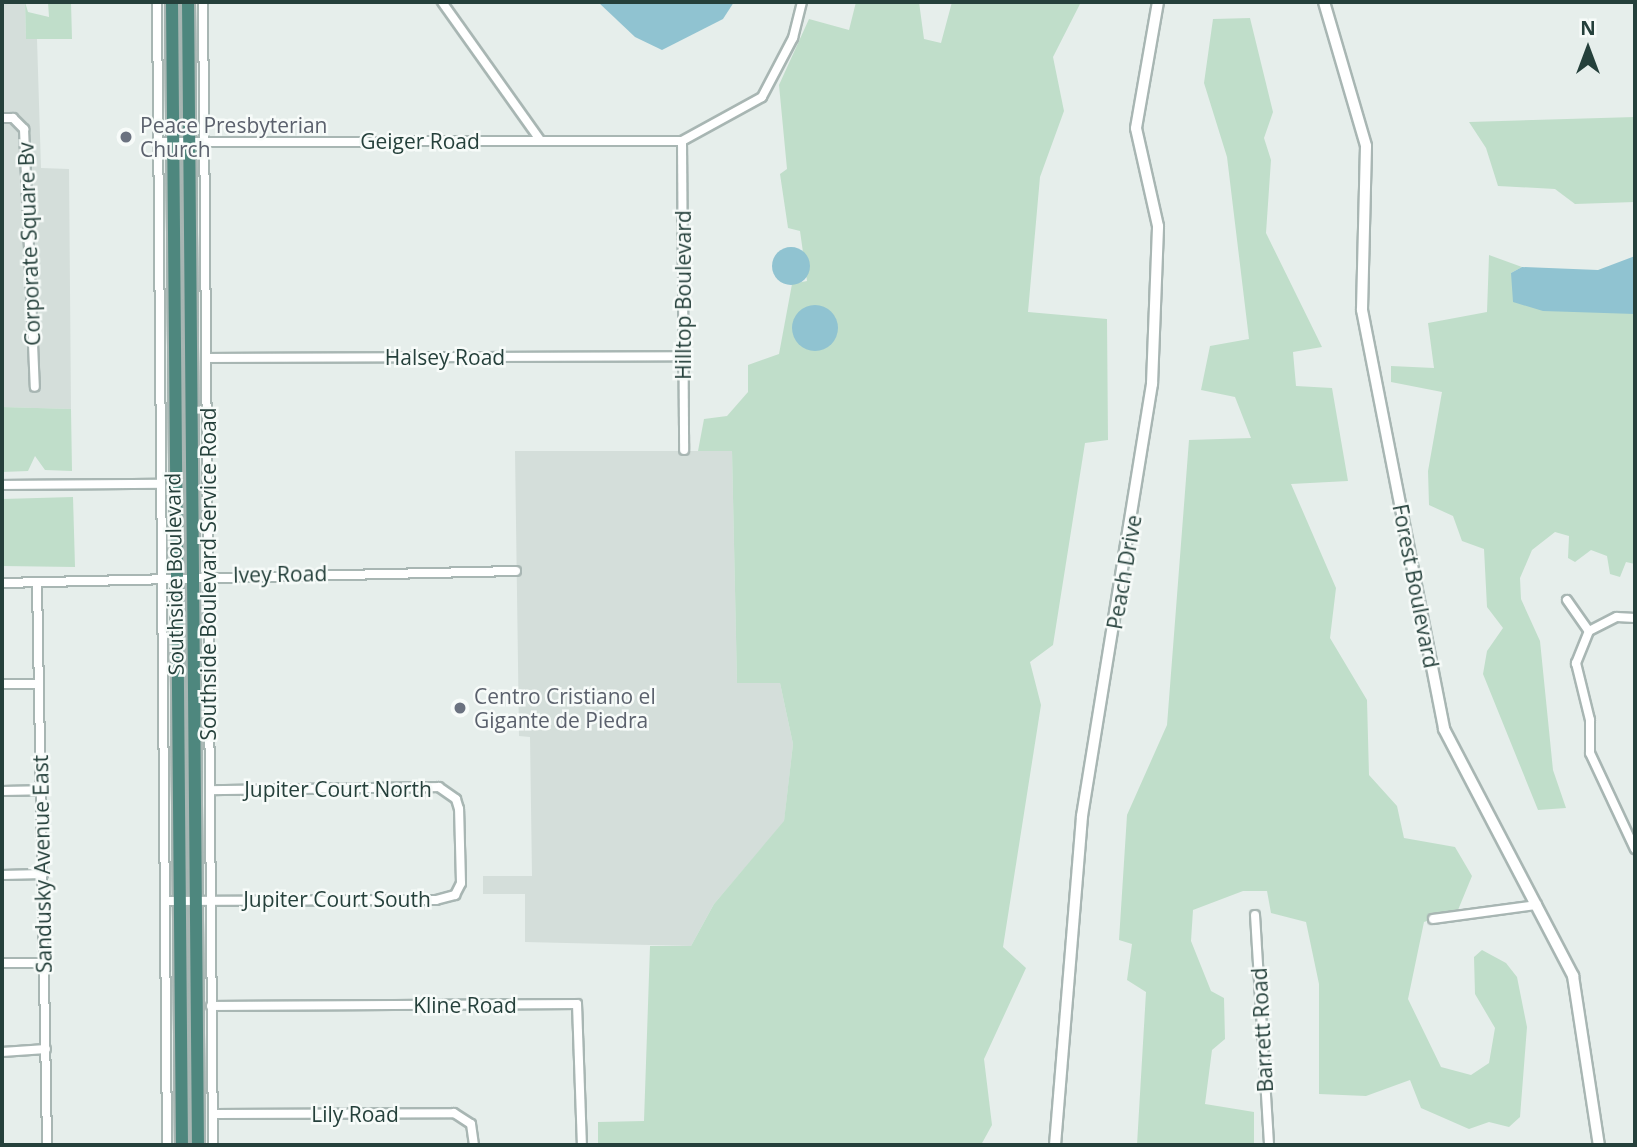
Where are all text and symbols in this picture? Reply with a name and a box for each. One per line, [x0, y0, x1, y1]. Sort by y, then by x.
north arrow [1553, 14, 1623, 84]
text: N [1580, 15, 1596, 41]
place label: Peace Presbyterian Church [140, 112, 327, 162]
street label: Geiger Road [360, 128, 480, 154]
marker: Peace Presbyterian Church [118, 129, 134, 145]
street label: Corporate Square Bv [13, 142, 45, 346]
street label: Hilltop Boulevard [670, 210, 696, 380]
street label: Halsey Road [385, 344, 505, 370]
street label: Southside Boulevard Service Road [195, 407, 221, 741]
street label: Southside Boulevard [160, 473, 188, 675]
street label: Forest Boulevard [1388, 502, 1444, 670]
street label: Peach Drive [1102, 513, 1146, 631]
street label: Ivey Road [233, 561, 327, 587]
place label: Centro Cristiano el Gigante de Piedra [474, 683, 656, 733]
marker: Centro Cristiano el Gigante de Piedra [452, 700, 468, 716]
street label: Sandusky Avenue East [27, 755, 57, 973]
street label: Jupiter Court North [244, 776, 432, 802]
street label: Jupiter Court South [243, 886, 431, 912]
street label: Barrett Road [1246, 967, 1278, 1093]
street label: Kline Road [413, 992, 517, 1018]
street label: Lily Road [311, 1101, 399, 1127]

